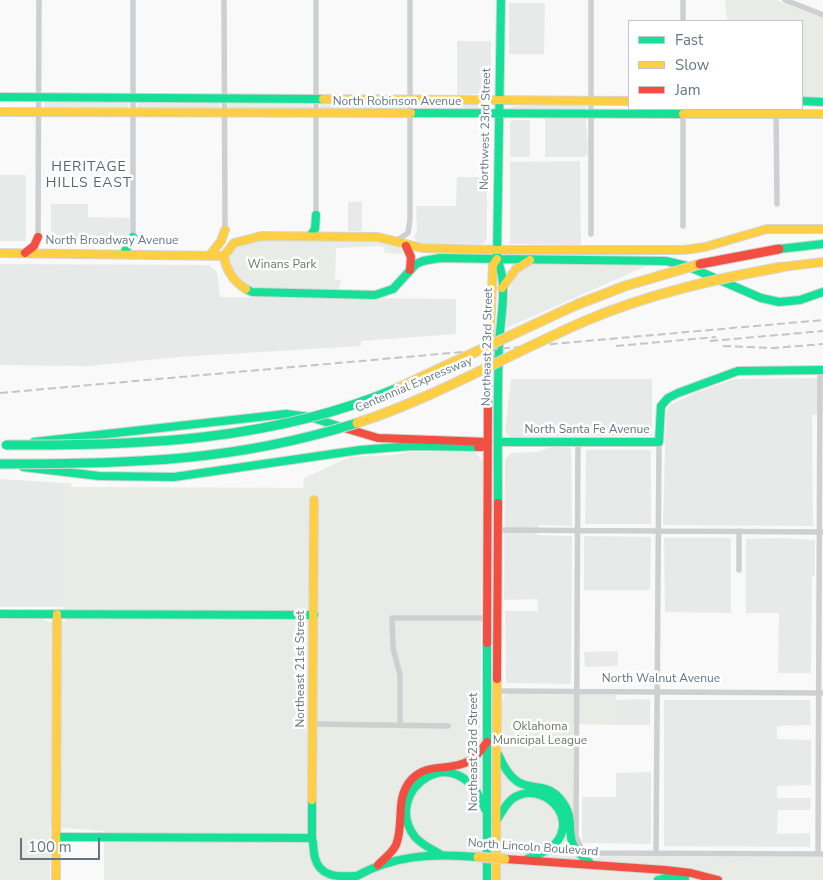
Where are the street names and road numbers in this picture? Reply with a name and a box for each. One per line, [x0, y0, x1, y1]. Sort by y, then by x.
street label: Northwest 23rd Street [478, 68, 494, 190]
street label: North Robinson Avenue [333, 95, 461, 109]
street label: North Broadway Avenue [46, 234, 178, 248]
street label: Northeast 23rd Street [480, 288, 496, 406]
street label: Centennial Expressway [353, 354, 475, 416]
street label: North Santa Fe Avenue [524, 423, 650, 437]
street label: Northeast 21st Street [294, 610, 308, 728]
street label: North Walnut Avenue [602, 672, 720, 686]
street label: Northeast 23rd Street [467, 693, 481, 811]
street label: North Lincoln Boulevard [467, 836, 599, 860]

